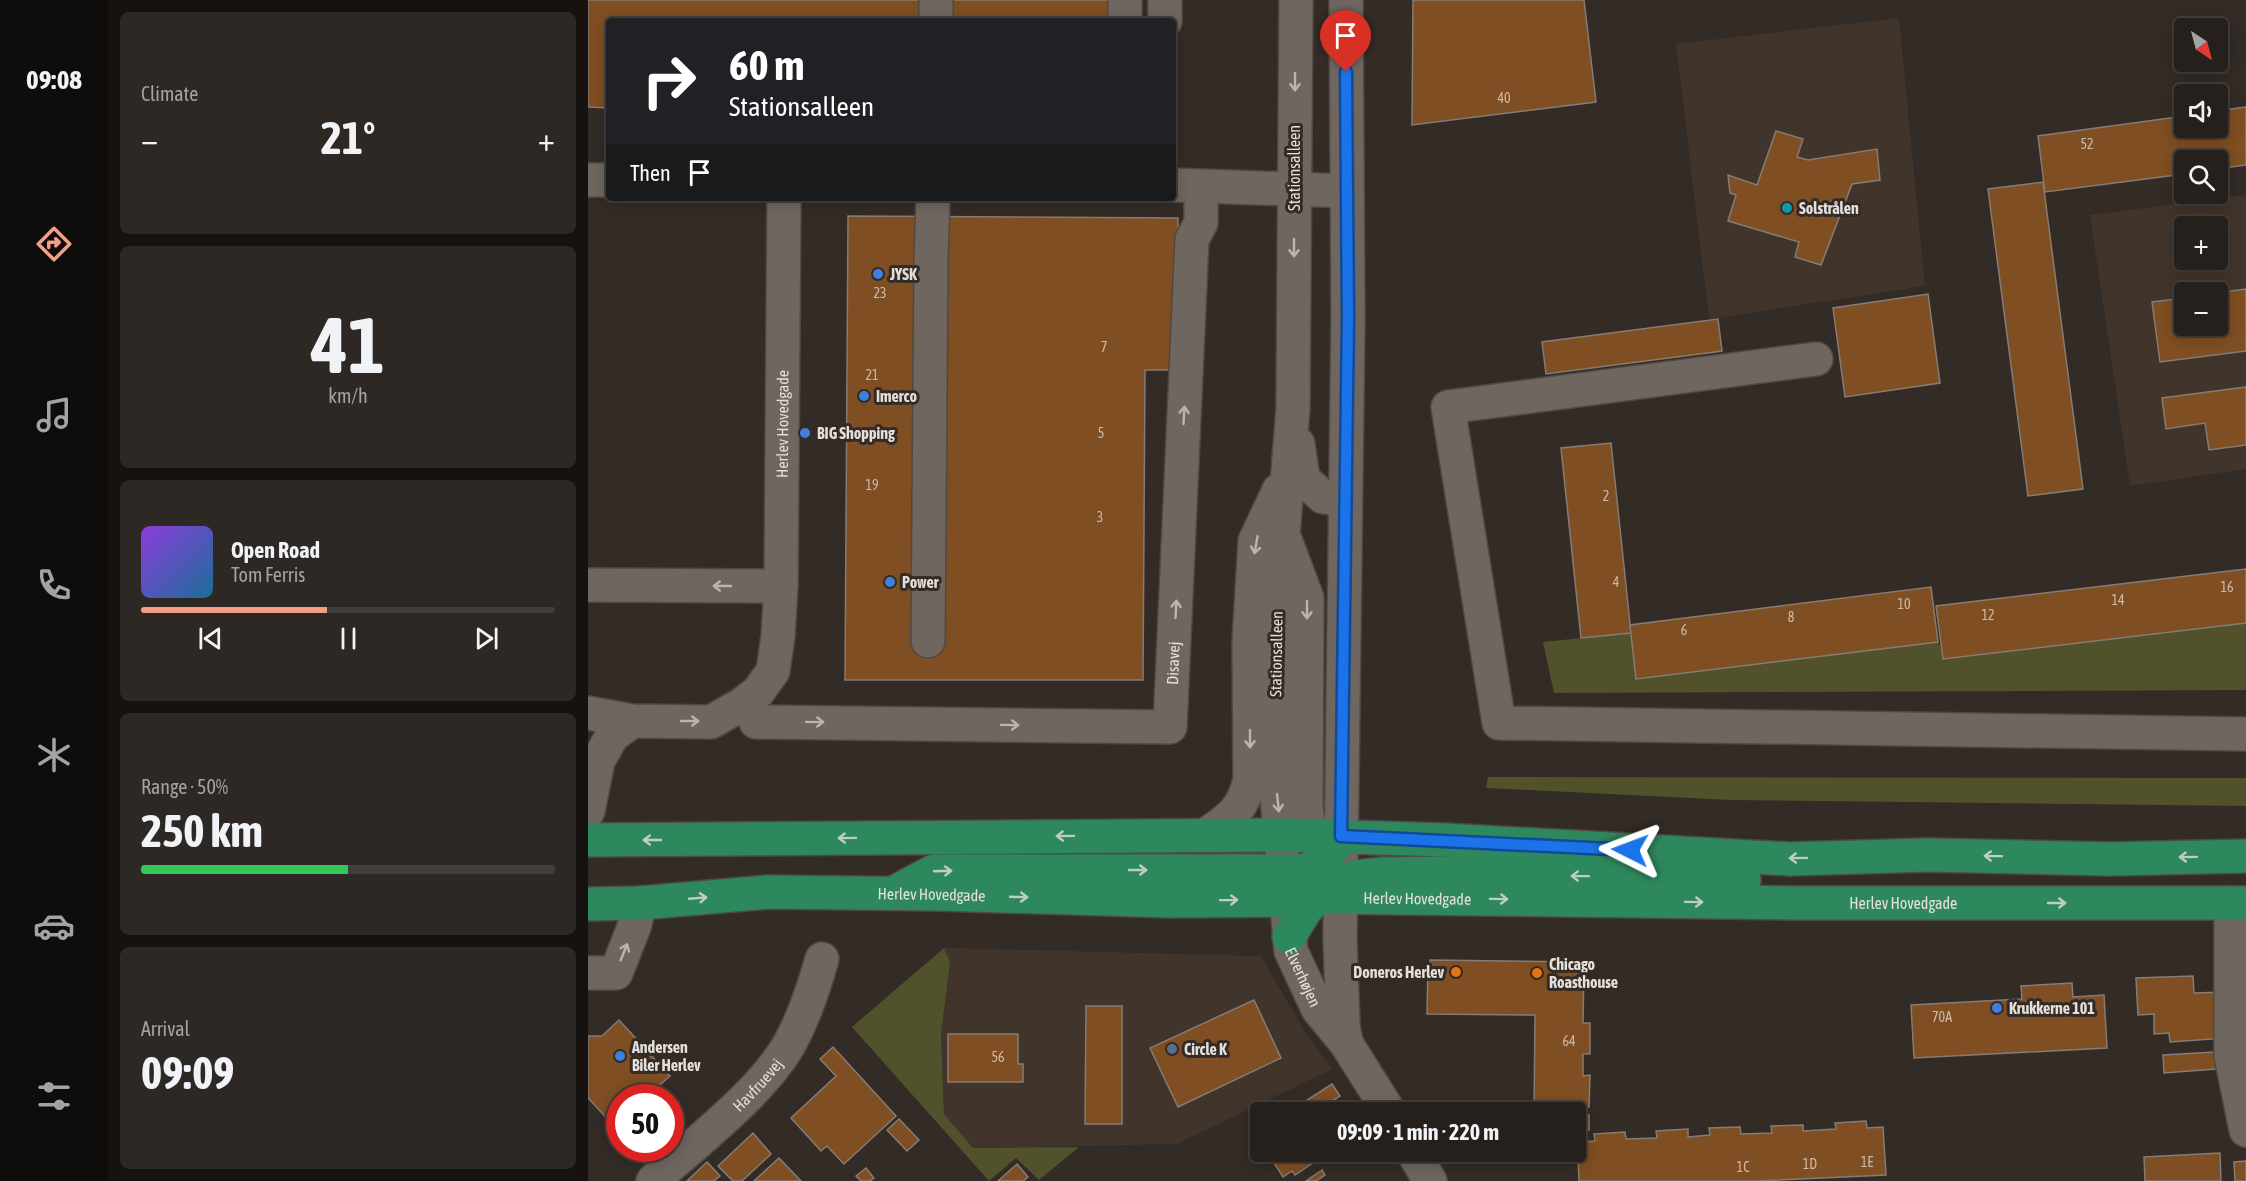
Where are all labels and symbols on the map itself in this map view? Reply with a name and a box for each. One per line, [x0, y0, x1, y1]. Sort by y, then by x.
pin [1320, 10, 1371, 72]
north arrow [2174, 18, 2228, 72]
one-way arrow [1289, 72, 1301, 92]
house number: 40 [1497, 90, 1511, 106]
street label: Stationsalleen [1285, 125, 1303, 211]
house number: 52 [2080, 136, 2094, 152]
place label: Solstrålen [1799, 199, 1859, 217]
marker: Solstrålen [1780, 201, 1794, 215]
one-way arrow [1288, 238, 1300, 258]
place label: JYSK [889, 265, 917, 283]
marker: JYSK [871, 267, 885, 281]
house number: 23 [873, 285, 887, 301]
house number: 7 [1101, 339, 1107, 355]
house number: 21 [865, 367, 879, 383]
street label: Herlev Hovedgade [773, 370, 793, 478]
place label: Imerco [876, 387, 918, 405]
marker: Imerco [857, 389, 871, 403]
one-way arrow [1179, 405, 1190, 425]
place label: BIG Shopping [817, 424, 895, 442]
house number: 5 [1098, 425, 1104, 441]
marker: BIG Shopping [798, 426, 812, 440]
house number: 19 [865, 477, 879, 493]
house number: 2 [1603, 488, 1609, 504]
house number: 3 [1097, 509, 1103, 525]
one-way arrow [1250, 535, 1261, 554]
place label: Power [902, 573, 939, 591]
house number: 4 [1613, 574, 1620, 590]
marker: Power [883, 575, 897, 589]
house number: 16 [2220, 579, 2234, 595]
one-way arrow [713, 580, 733, 592]
house number: 14 [2111, 592, 2125, 608]
house number: 10 [1897, 596, 1911, 612]
one-way arrow [1301, 599, 1313, 619]
one-way arrow [1170, 600, 1181, 620]
house number: 12 [1981, 607, 1995, 623]
house number: 8 [1788, 609, 1795, 625]
street label: Stationsalleen [1266, 611, 1286, 697]
house number: 6 [1681, 622, 1688, 638]
street label: Disavej [1163, 641, 1184, 685]
one-way arrow [680, 716, 700, 727]
one-way arrow [804, 717, 824, 728]
one-way arrow [999, 719, 1019, 731]
one-way arrow [1244, 729, 1256, 749]
one-way arrow [1273, 793, 1284, 812]
position arrow [1598, 818, 1662, 882]
one-way arrow [1055, 830, 1075, 842]
one-way arrow [838, 832, 858, 844]
one-way arrow [643, 834, 663, 846]
one-way arrow [1983, 851, 2003, 862]
one-way arrow [2178, 852, 2198, 863]
one-way arrow [1788, 853, 1808, 864]
one-way arrow [1127, 864, 1147, 876]
one-way arrow [932, 866, 952, 877]
one-way arrow [1570, 871, 1590, 882]
street label: Herlev Hovedgade [877, 884, 986, 905]
street label: Herlev Hovedgade [1363, 889, 1471, 909]
one-way arrow [1008, 891, 1028, 902]
one-way arrow [688, 893, 707, 904]
one-way arrow [1489, 893, 1509, 905]
one-way arrow [1218, 894, 1238, 906]
street label: Herlev Hovedgade [1849, 894, 1957, 913]
one-way arrow [1684, 896, 1704, 908]
one-way arrow [2047, 897, 2067, 909]
one-way arrow [619, 943, 630, 961]
street label: Elverhøjen [1282, 944, 1325, 1010]
place label: Chicago Roasthouse [1549, 955, 1618, 991]
place label: Doneros Herlev [1353, 963, 1444, 981]
marker: Doneros Herlev [1449, 965, 1463, 979]
marker: Chicago Roasthouse [1530, 966, 1544, 980]
place label: Krukkerne 101 [2009, 999, 2095, 1017]
marker: Krukkerne 101 [1990, 1001, 2004, 1015]
house number: 70A [1932, 1009, 1952, 1025]
house number: 64 [1562, 1033, 1576, 1049]
place label: Andersen Biler Herlev [631, 1038, 701, 1074]
place label: Circle K [1184, 1040, 1227, 1058]
marker: Circle K [1165, 1042, 1179, 1056]
marker: Andersen Biler Herlev [613, 1049, 627, 1063]
house number: 56 [991, 1049, 1005, 1065]
street label: Havfruevej [729, 1055, 787, 1115]
speed limit sign: 50 [606, 1084, 684, 1162]
house number: 1E [1861, 1154, 1873, 1170]
house number: 1D [1803, 1156, 1817, 1172]
house number: 1C [1737, 1159, 1750, 1175]

